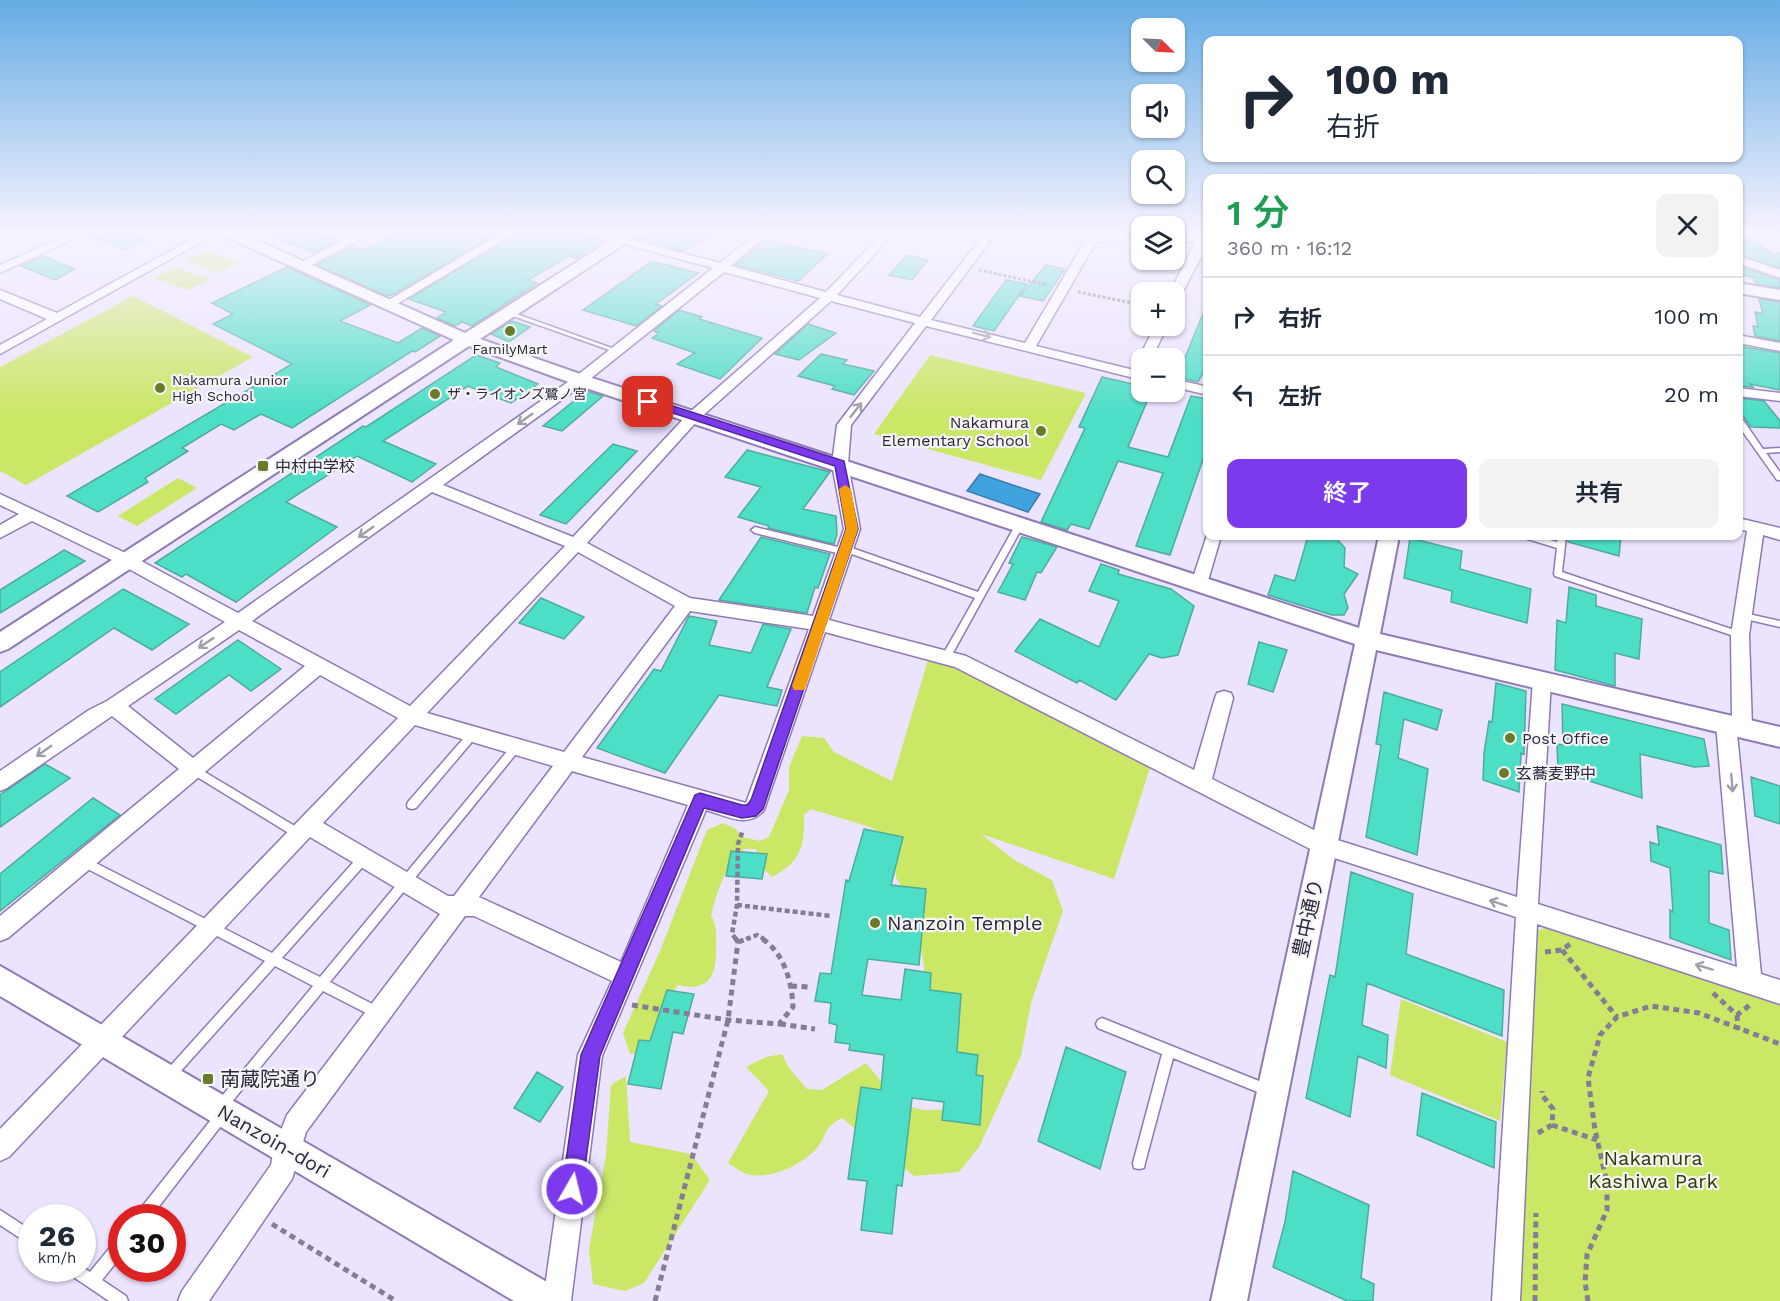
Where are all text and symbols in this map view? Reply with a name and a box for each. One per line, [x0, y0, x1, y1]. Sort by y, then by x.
north arrow [1131, 18, 1185, 72]
map controls [1131, 18, 1185, 402]
text: 100 m [1326, 55, 1450, 104]
icon: right [1227, 60, 1305, 138]
button: sound [1131, 84, 1185, 138]
text: 右折 [1326, 111, 1380, 143]
button: search [1131, 150, 1185, 204]
text: 1 分 [1227, 192, 1289, 234]
button: close [1656, 194, 1719, 257]
button: layers [1131, 216, 1185, 270]
text: 360 m · 16:12 [1227, 236, 1352, 260]
button: + [1131, 282, 1185, 336]
icon: right [1227, 300, 1260, 333]
text: 100 m [1655, 304, 1719, 329]
text: 右折 [1278, 306, 1322, 331]
marker: FamilyMart [503, 324, 517, 338]
one-way arrow [972, 330, 991, 342]
place label: FamilyMart [473, 341, 548, 357]
button: − [1131, 348, 1185, 402]
place label: Nakamura Junior High School [172, 372, 289, 404]
pin [622, 376, 673, 427]
icon: left [1227, 378, 1260, 411]
marker: Nakamura Junior High School [153, 381, 167, 395]
text: 20 m [1664, 382, 1719, 407]
text: 左折 [1278, 384, 1322, 409]
icon: arrive [631, 385, 664, 418]
place label: ザ・ライオンズ鷺ノ宮 [447, 386, 587, 402]
marker: ザ・ライオンズ鷺ノ宮 [428, 387, 442, 401]
one-way arrow [849, 402, 862, 418]
one-way arrow [518, 413, 534, 425]
place label: Nakamura Elementary School [882, 413, 1029, 450]
marker: Nakamura Elementary School [1034, 424, 1048, 438]
place label: 中村中学校 [275, 457, 355, 476]
marker: 中村中学校 [256, 459, 270, 473]
button: 終了 [1227, 459, 1467, 528]
button: 共有 [1479, 459, 1719, 528]
one-way arrow [359, 526, 375, 538]
one-way arrow [199, 637, 215, 649]
place label: Post Office [1522, 729, 1609, 748]
marker: Post Office [1503, 731, 1517, 745]
one-way arrow [36, 745, 53, 757]
place label: 玄蕎麦野中 [1516, 764, 1596, 783]
marker: 玄蕎麦野中 [1497, 766, 1511, 780]
one-way arrow [1727, 772, 1738, 792]
street label: 豊中通り [1288, 876, 1328, 960]
one-way arrow [1489, 896, 1508, 907]
place label: Nanzoin Temple [887, 911, 1042, 935]
marker: Nanzoin Temple [868, 916, 882, 930]
one-way arrow [1695, 961, 1714, 972]
place label: 南蔵院通り [220, 1067, 320, 1091]
marker: 南蔵院通り [201, 1072, 215, 1086]
street label: Nanzoin-dori [213, 1099, 335, 1183]
park label: Nakamura Kashiwa Park [1588, 1146, 1718, 1193]
position arrow [540, 1157, 604, 1221]
speed limit sign: 30 [108, 1204, 186, 1282]
text: 26 [39, 1218, 75, 1253]
text: km/h [38, 1249, 76, 1267]

